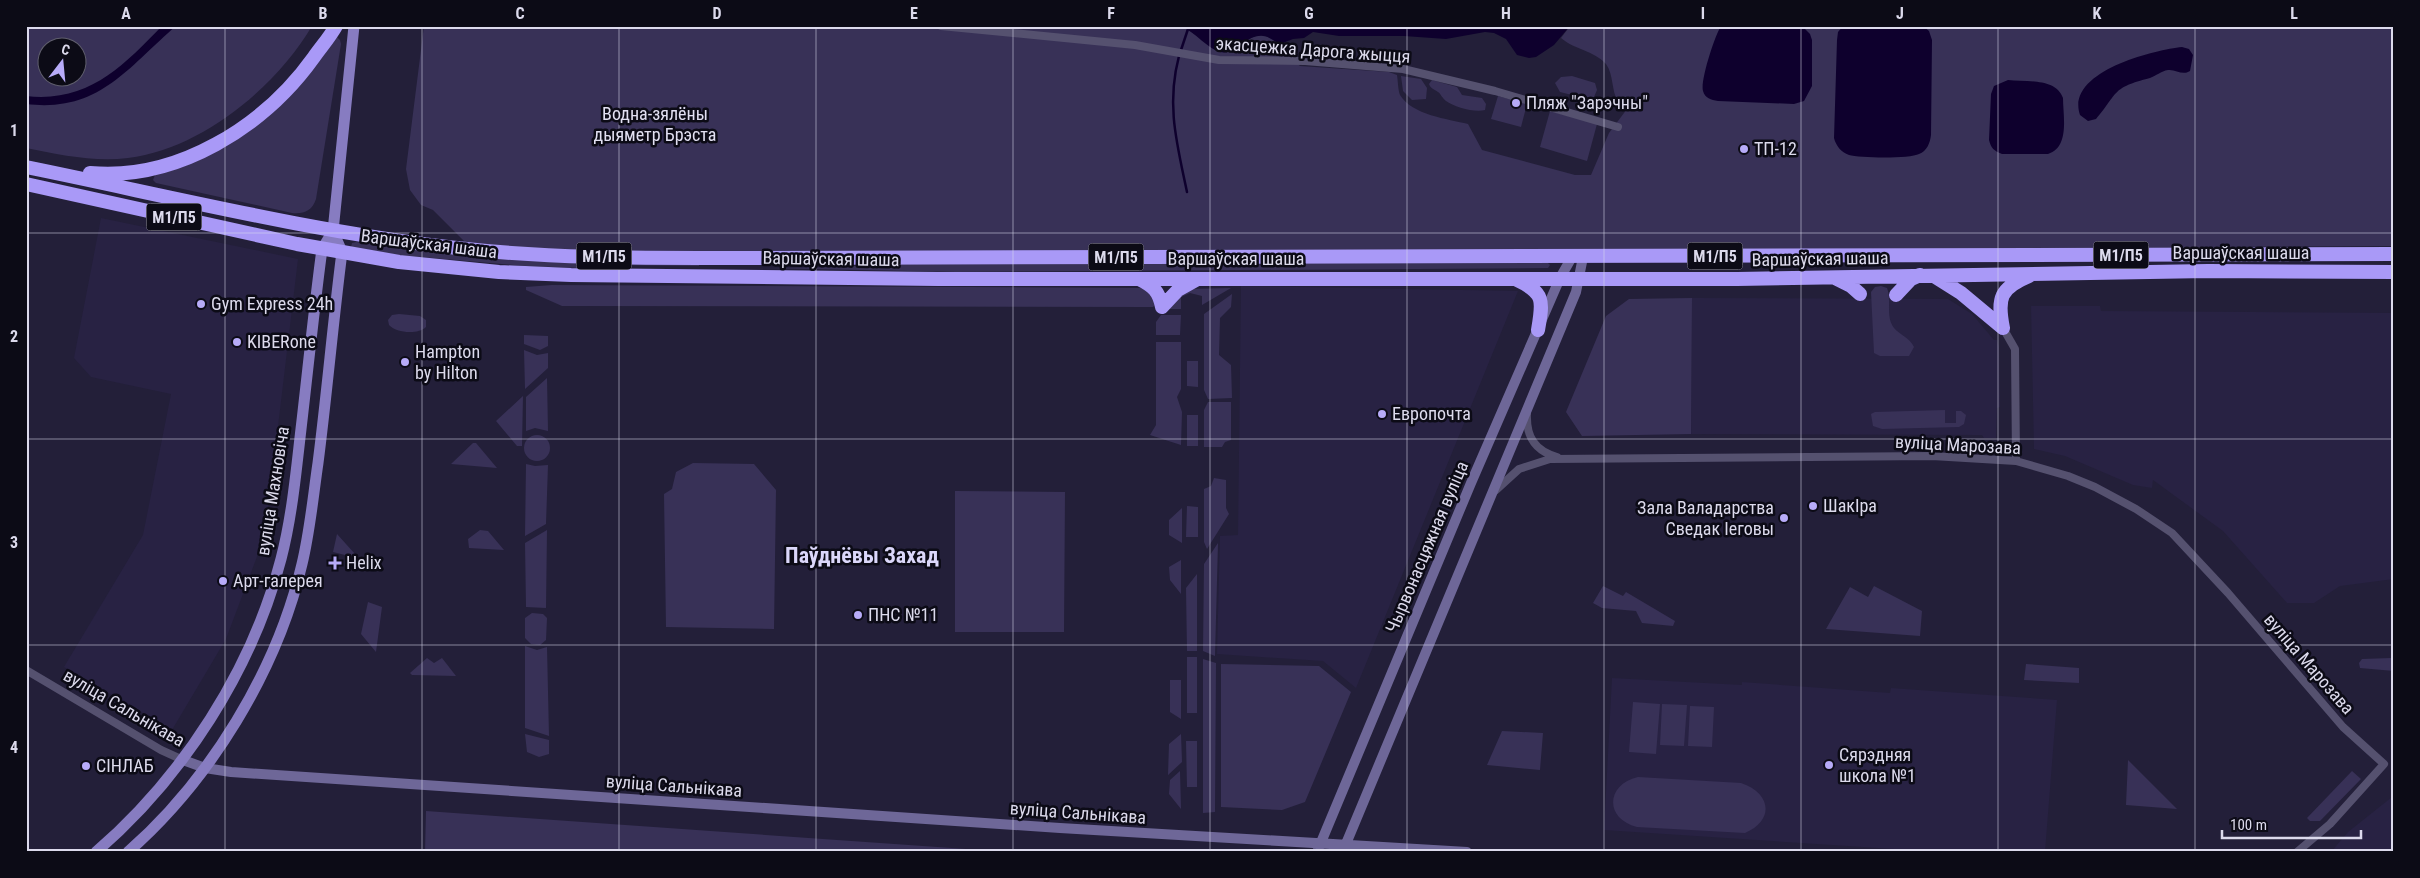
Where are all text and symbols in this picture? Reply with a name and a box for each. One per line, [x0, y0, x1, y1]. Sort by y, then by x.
text: A [121, 4, 131, 23]
text: B [319, 4, 328, 23]
text: C [515, 4, 525, 23]
text: D [712, 4, 722, 23]
text: E [910, 4, 918, 23]
text: F [1107, 4, 1115, 23]
text: G [1304, 4, 1314, 23]
text: H [1501, 4, 1511, 23]
text: I [1701, 4, 1705, 23]
text: J [1896, 4, 1904, 23]
text: K [2093, 4, 2102, 23]
text: L [2290, 4, 2298, 23]
street label: экасцежка Дарога жыцця [1215, 32, 1411, 67]
north arrow [38, 38, 88, 88]
text: С [60, 41, 72, 58]
place label: Пляж "Зарэчны" [1526, 92, 1648, 113]
marker: Пляж "Зарэчны" [1510, 97, 1522, 109]
park label: Водна-зялёны дыяметр Брэста [594, 103, 716, 145]
text: 1 [10, 121, 18, 140]
place label: ТП-12 [1754, 138, 1797, 159]
marker: ТП-12 [1738, 143, 1750, 155]
road number: М1/П5 [146, 203, 202, 230]
street label: Варшаўская шаша [360, 225, 498, 262]
road number: М1/П5 [576, 242, 632, 270]
road number: М1/П5 [1688, 242, 1742, 270]
road number: М1/П5 [2094, 242, 2148, 268]
street label: Варшаўская шаша [2173, 242, 2309, 263]
road number: М1/П5 [1088, 243, 1144, 270]
street label: Варшаўская шаша [762, 247, 900, 270]
street label: Варшаўская шаша [1751, 247, 1889, 270]
street label: Варшаўская шаша [1168, 248, 1304, 269]
place label: Gym Express 24h [211, 293, 333, 314]
marker: Gym Express 24h [195, 298, 207, 310]
text: 2 [10, 327, 18, 346]
place label: KIBERone [247, 331, 316, 352]
marker: KIBERone [231, 336, 243, 348]
place label: Hampton by Hilton [415, 341, 480, 383]
marker: Hampton by Hilton [399, 356, 411, 368]
place label: Европочта [1392, 403, 1471, 424]
marker: Европочта [1376, 408, 1388, 420]
street label: вуліца Махновіча [252, 425, 293, 557]
street label: вуліца Марозава [1895, 431, 2022, 458]
street label: Чырвонасцяжная вуліца [1381, 458, 1472, 636]
place label: ШакІра [1823, 495, 1877, 516]
place label: Зала Валадарства Сведак Іеговы [1637, 497, 1774, 539]
marker: ШакІра [1807, 500, 1819, 512]
marker: Зала Валадарства Сведак Іеговы [1778, 512, 1790, 524]
text: 3 [10, 533, 18, 552]
district label: Паўднёвы Захад [785, 543, 939, 568]
place label: Helix [346, 552, 382, 573]
marker: Helix [328, 556, 342, 570]
place label: Арт-галерея [233, 570, 323, 591]
marker: Арт-галерея [217, 575, 229, 587]
place label: ПНС №11 [868, 604, 938, 625]
marker: ПНС №11 [852, 609, 864, 621]
street label: вуліца Марозава [2260, 609, 2359, 718]
street label: вуліца Сальнікава [60, 664, 189, 751]
text: 4 [10, 738, 18, 757]
place label: Сярэдняя школа №1 [1839, 744, 1916, 786]
place label: СІНЛАБ [96, 755, 154, 776]
marker: Сярэдняя школа №1 [1823, 759, 1835, 771]
marker: СІНЛАБ [80, 760, 92, 772]
street label: вуліца Сальнікава [605, 770, 743, 801]
street label: вуліца Сальнікава [1009, 797, 1147, 828]
scale bar [2222, 808, 2361, 840]
text: 100 m [2230, 816, 2267, 834]

